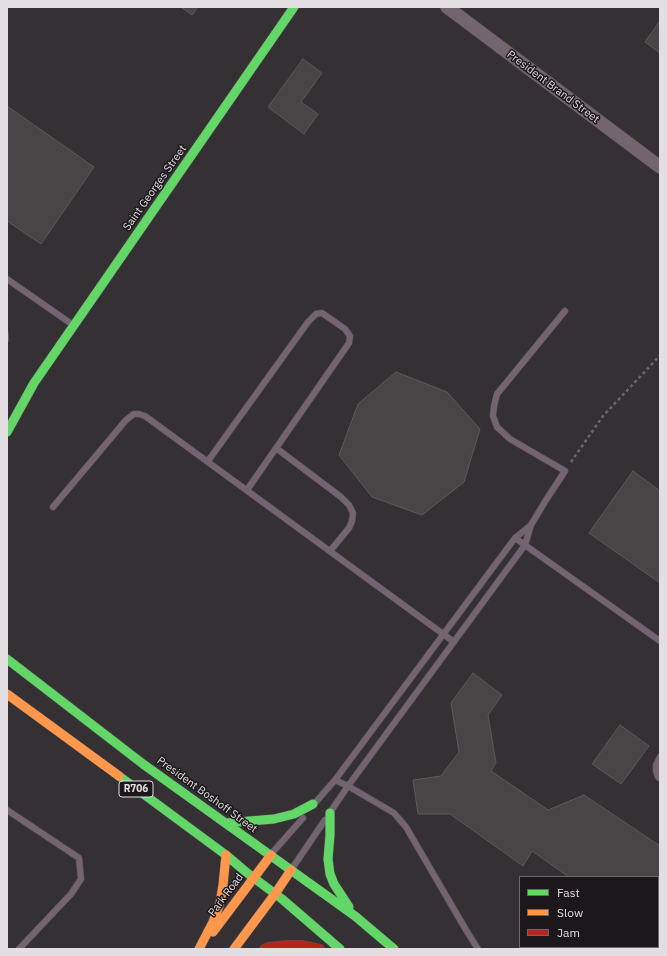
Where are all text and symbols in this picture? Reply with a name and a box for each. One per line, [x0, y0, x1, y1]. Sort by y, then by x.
street label: President Brand Street [504, 48, 602, 126]
street label: Saint Georges Street [121, 143, 189, 233]
street label: President Boshoff Street [154, 754, 260, 836]
road number: R706 [119, 781, 153, 797]
street label: Park Road [206, 871, 246, 919]
legend [519, 876, 659, 948]
text: Fast [557, 885, 580, 900]
text: Slow [557, 905, 583, 920]
text: Jam [557, 925, 580, 940]

